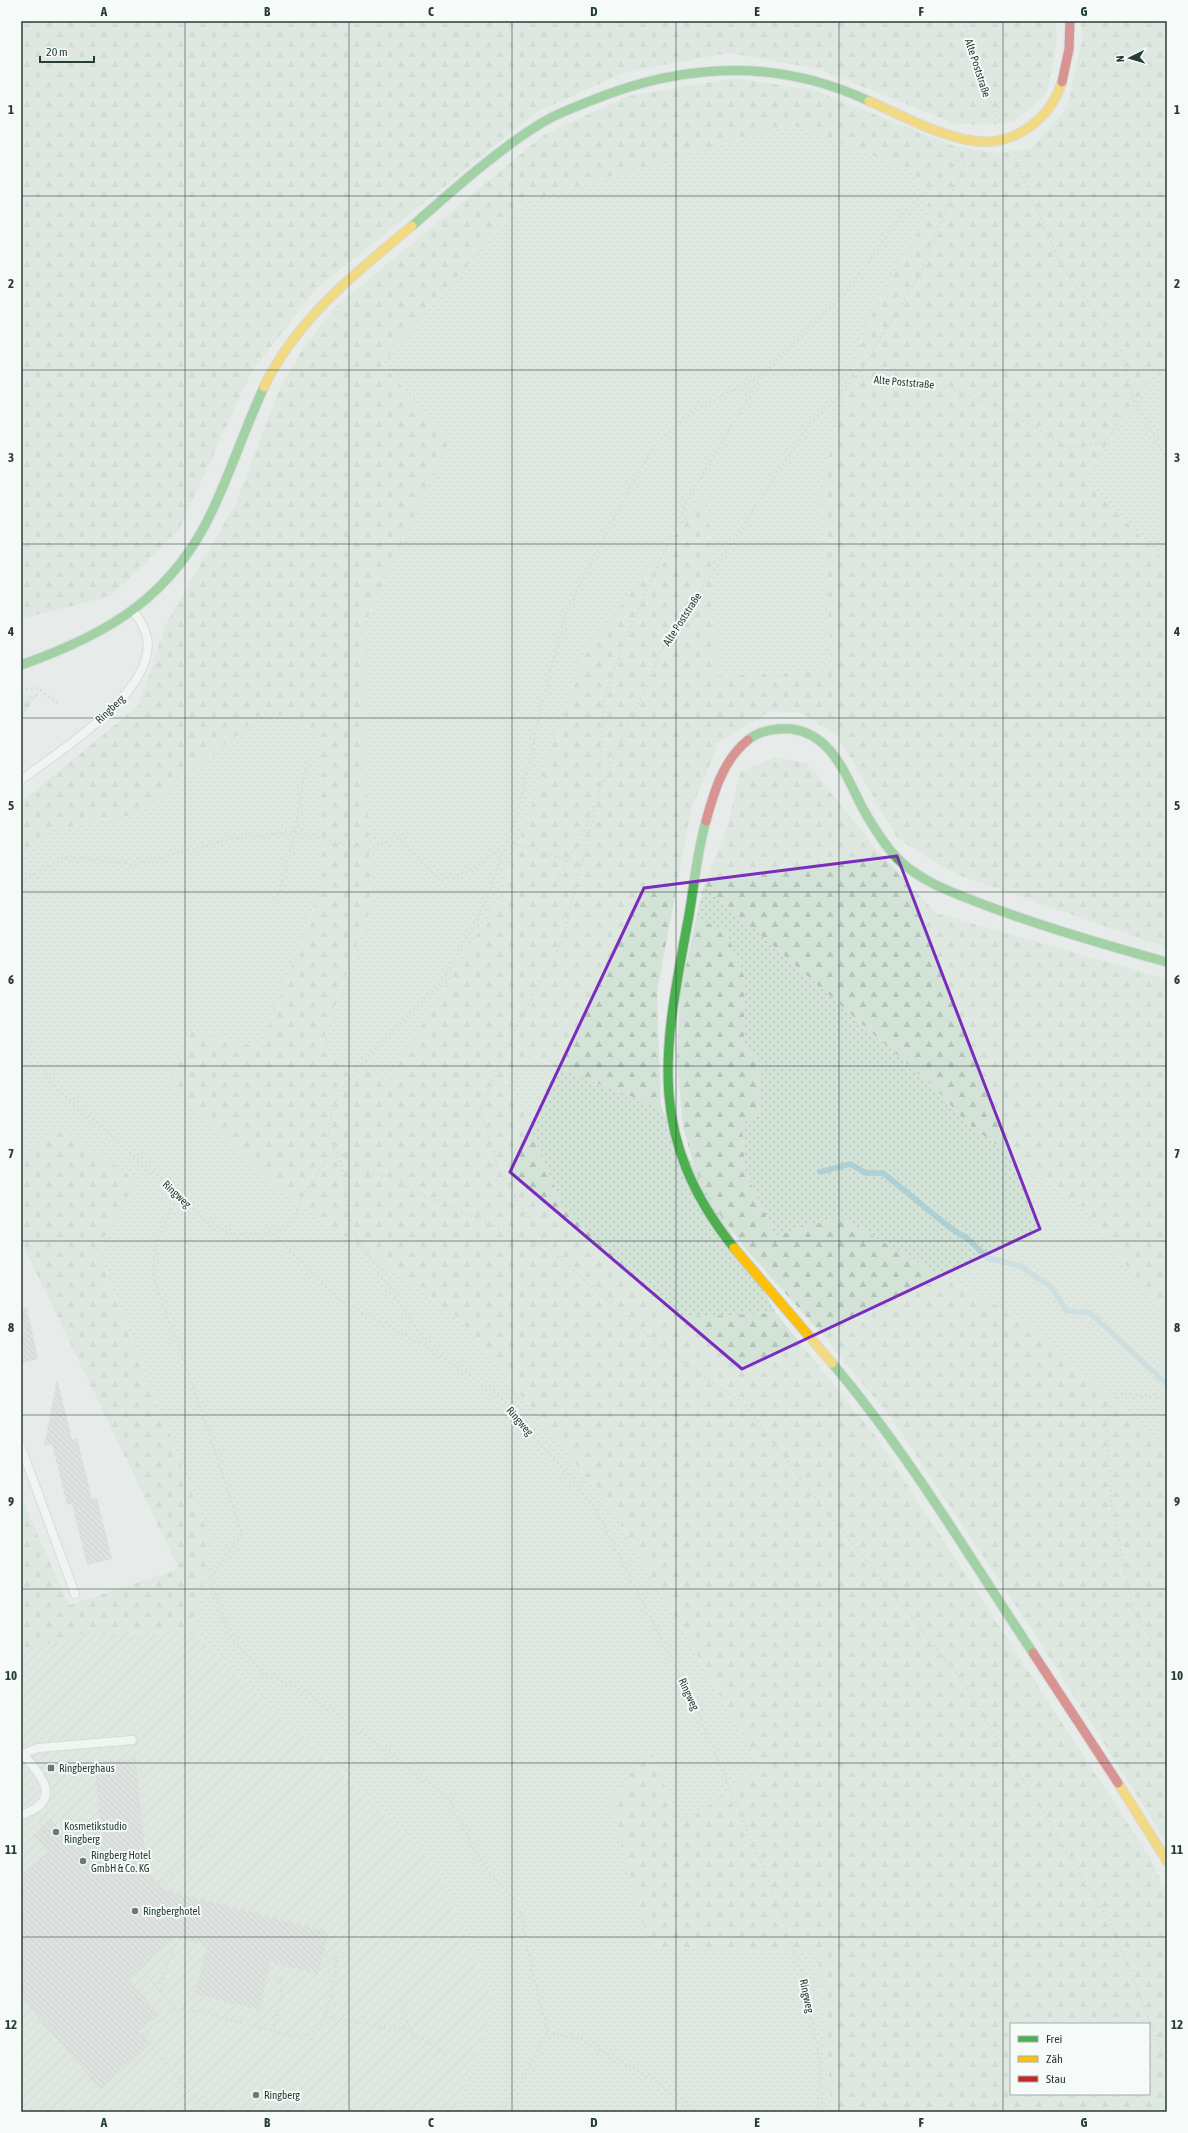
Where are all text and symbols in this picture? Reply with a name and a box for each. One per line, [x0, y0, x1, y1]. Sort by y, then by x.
text: A [100, 4, 108, 19]
text: B [264, 4, 271, 19]
text: C [428, 4, 434, 19]
text: D [590, 4, 598, 19]
text: E [754, 4, 760, 19]
text: F [918, 4, 924, 19]
text: G [1081, 4, 1088, 19]
street label: Alte Poststraße [963, 37, 993, 99]
scale bar [40, 38, 94, 64]
north arrow [1110, 38, 1150, 78]
text: 20 m [46, 45, 68, 59]
text: N [1114, 55, 1126, 63]
text: 1 [8, 102, 14, 117]
text: 1 [1174, 102, 1180, 117]
text: 2 [8, 276, 14, 291]
text: 2 [1174, 276, 1180, 291]
street label: Alte Poststraße [873, 373, 935, 391]
text: 3 [8, 450, 14, 465]
text: 3 [1174, 450, 1180, 465]
street label: Alte Poststraße [660, 590, 704, 648]
text: 4 [7, 624, 14, 639]
text: 4 [1173, 624, 1180, 639]
street label: Ringberg [93, 692, 127, 726]
text: 5 [8, 798, 14, 813]
text: 5 [1174, 798, 1180, 813]
text: 6 [8, 972, 14, 987]
text: 6 [1174, 972, 1180, 987]
text: 7 [8, 1146, 14, 1161]
text: 7 [1174, 1146, 1180, 1161]
street label: Ringweg [160, 1178, 194, 1210]
text: 8 [8, 1320, 14, 1335]
text: 8 [1174, 1320, 1180, 1335]
street label: Ringweg [504, 1404, 536, 1438]
text: 9 [8, 1494, 14, 1509]
text: 9 [1174, 1494, 1180, 1509]
text: 10 [5, 1668, 17, 1683]
text: 10 [1171, 1668, 1183, 1683]
street label: Ringweg [676, 1676, 702, 1712]
place label: Ringberghaus [59, 1762, 115, 1774]
marker: Ringberghaus [46, 1763, 56, 1773]
place label: Kosmetikstudio Ringberg [64, 1820, 127, 1845]
marker: Kosmetikstudio Ringberg [51, 1827, 61, 1837]
text: 11 [5, 1842, 17, 1857]
text: 11 [1171, 1842, 1183, 1857]
place label: Ringberg Hotel GmbH & Co. KG [91, 1849, 151, 1874]
marker: Ringberg Hotel GmbH & Co. KG [78, 1856, 88, 1866]
place label: Ringberghotel [143, 1905, 201, 1917]
marker: Ringberghotel [130, 1906, 140, 1916]
street label: Ringweg [798, 1978, 816, 2014]
text: 12 [5, 2017, 17, 2032]
text: 12 [1171, 2017, 1183, 2032]
legend [1010, 2023, 1150, 2095]
text: Frei [1046, 2032, 1062, 2046]
text: Zäh [1046, 2052, 1063, 2066]
text: Stau [1046, 2072, 1066, 2086]
place label: Ringberg [264, 2089, 300, 2101]
marker: Ringberg [251, 2090, 261, 2100]
text: A [100, 2115, 108, 2130]
text: B [264, 2115, 271, 2130]
text: C [428, 2115, 434, 2130]
text: D [590, 2115, 598, 2130]
text: E [754, 2115, 760, 2130]
text: F [918, 2115, 924, 2130]
text: G [1081, 2115, 1088, 2130]

